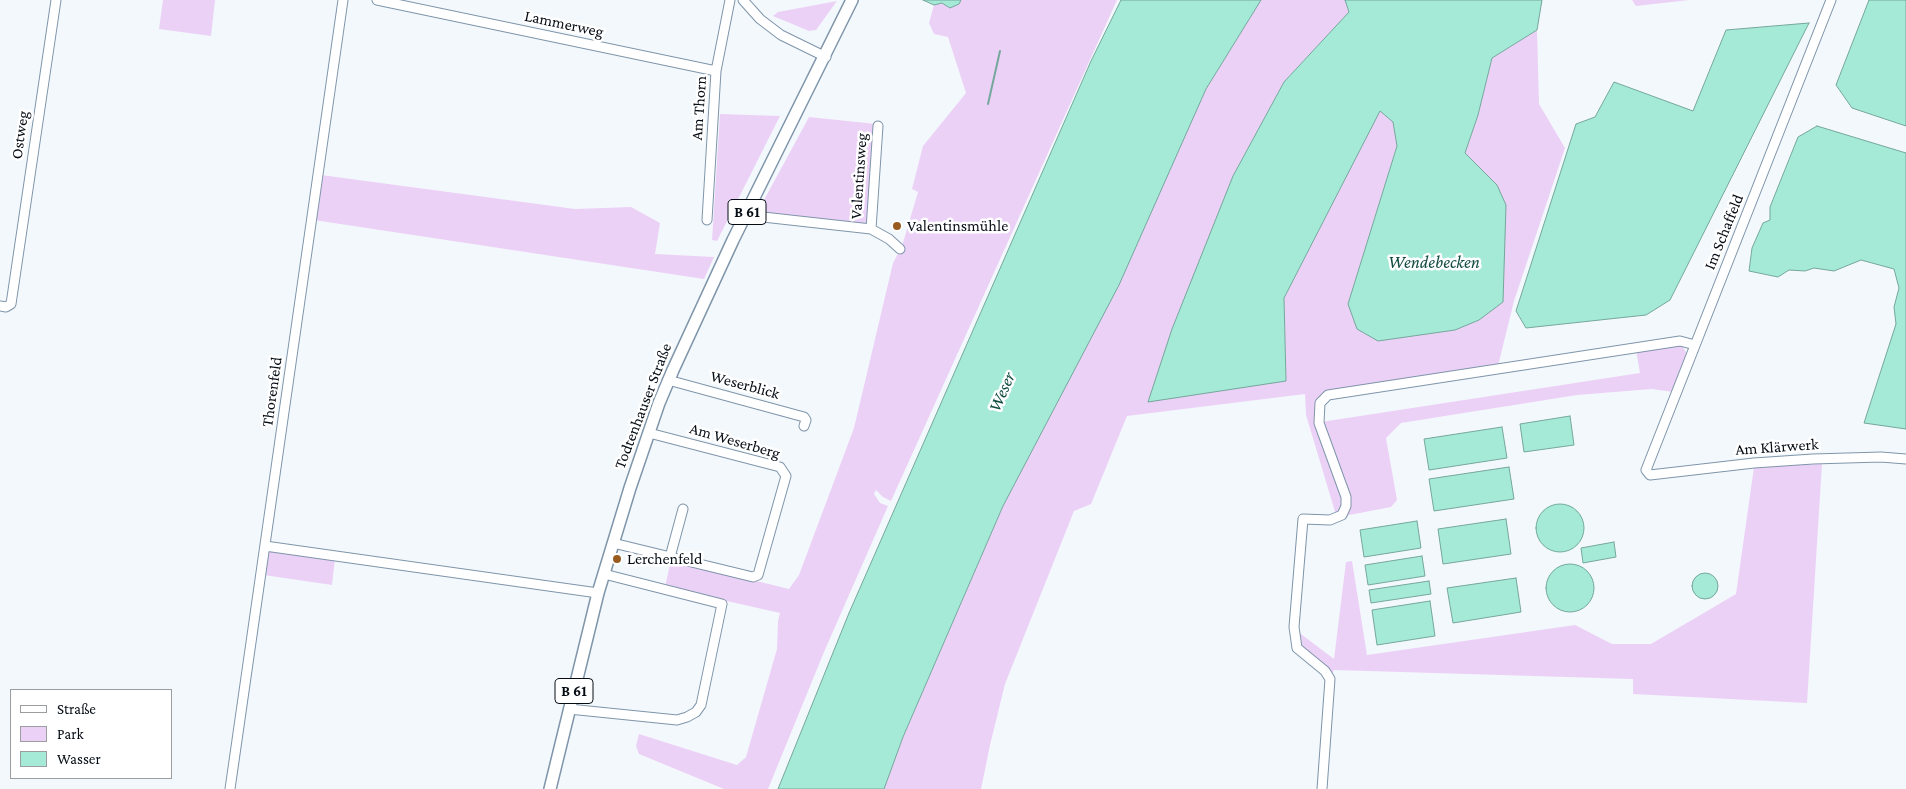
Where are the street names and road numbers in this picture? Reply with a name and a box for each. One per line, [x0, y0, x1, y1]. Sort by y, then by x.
street label: Lammerweg [523, 6, 605, 42]
street label: Am Thorn [687, 75, 711, 141]
street label: Ostweg [7, 110, 33, 160]
street label: Valentinsweg [846, 132, 872, 220]
street label: Im Schaffeld [1700, 191, 1748, 273]
road number: B 61 [728, 200, 766, 224]
street label: Todtenhauser Straße [610, 340, 676, 472]
street label: Thorenfeld [258, 356, 286, 428]
street label: Weserblick [708, 367, 782, 403]
street label: Am Weserberg [688, 419, 782, 463]
street label: Am Klärwerk [1735, 435, 1819, 459]
road number: B 61 [555, 678, 593, 704]

